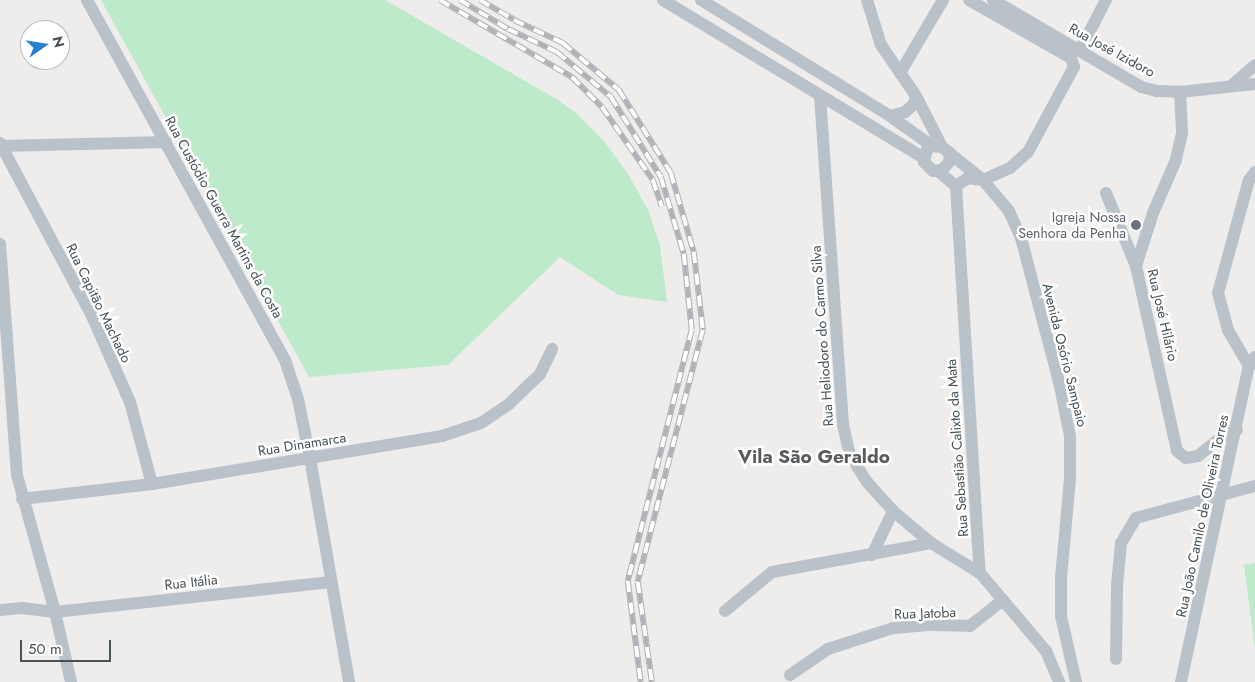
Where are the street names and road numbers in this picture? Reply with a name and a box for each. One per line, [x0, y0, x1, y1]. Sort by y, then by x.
street label: Rua José Izidoro [1066, 19, 1158, 81]
street label: Rua Custódio Guerra Martins da Costa [161, 113, 287, 321]
street label: Rua Capitão Machado [63, 241, 135, 365]
street label: Rua Heliodoro do Carmo Silva [807, 245, 837, 427]
street label: Rua José Hilário [1144, 267, 1182, 363]
street label: Avenida Osório Sampaio [1039, 281, 1091, 429]
street label: Rua Sebastião Calixto da Mata [942, 358, 972, 538]
street label: Rua João Camilo de Oliveira Torres [1172, 413, 1232, 619]
street label: Rua Dinamarca [257, 429, 347, 459]
street label: Rua Itália [164, 571, 218, 593]
street label: Rua Jatoba [894, 604, 956, 622]

